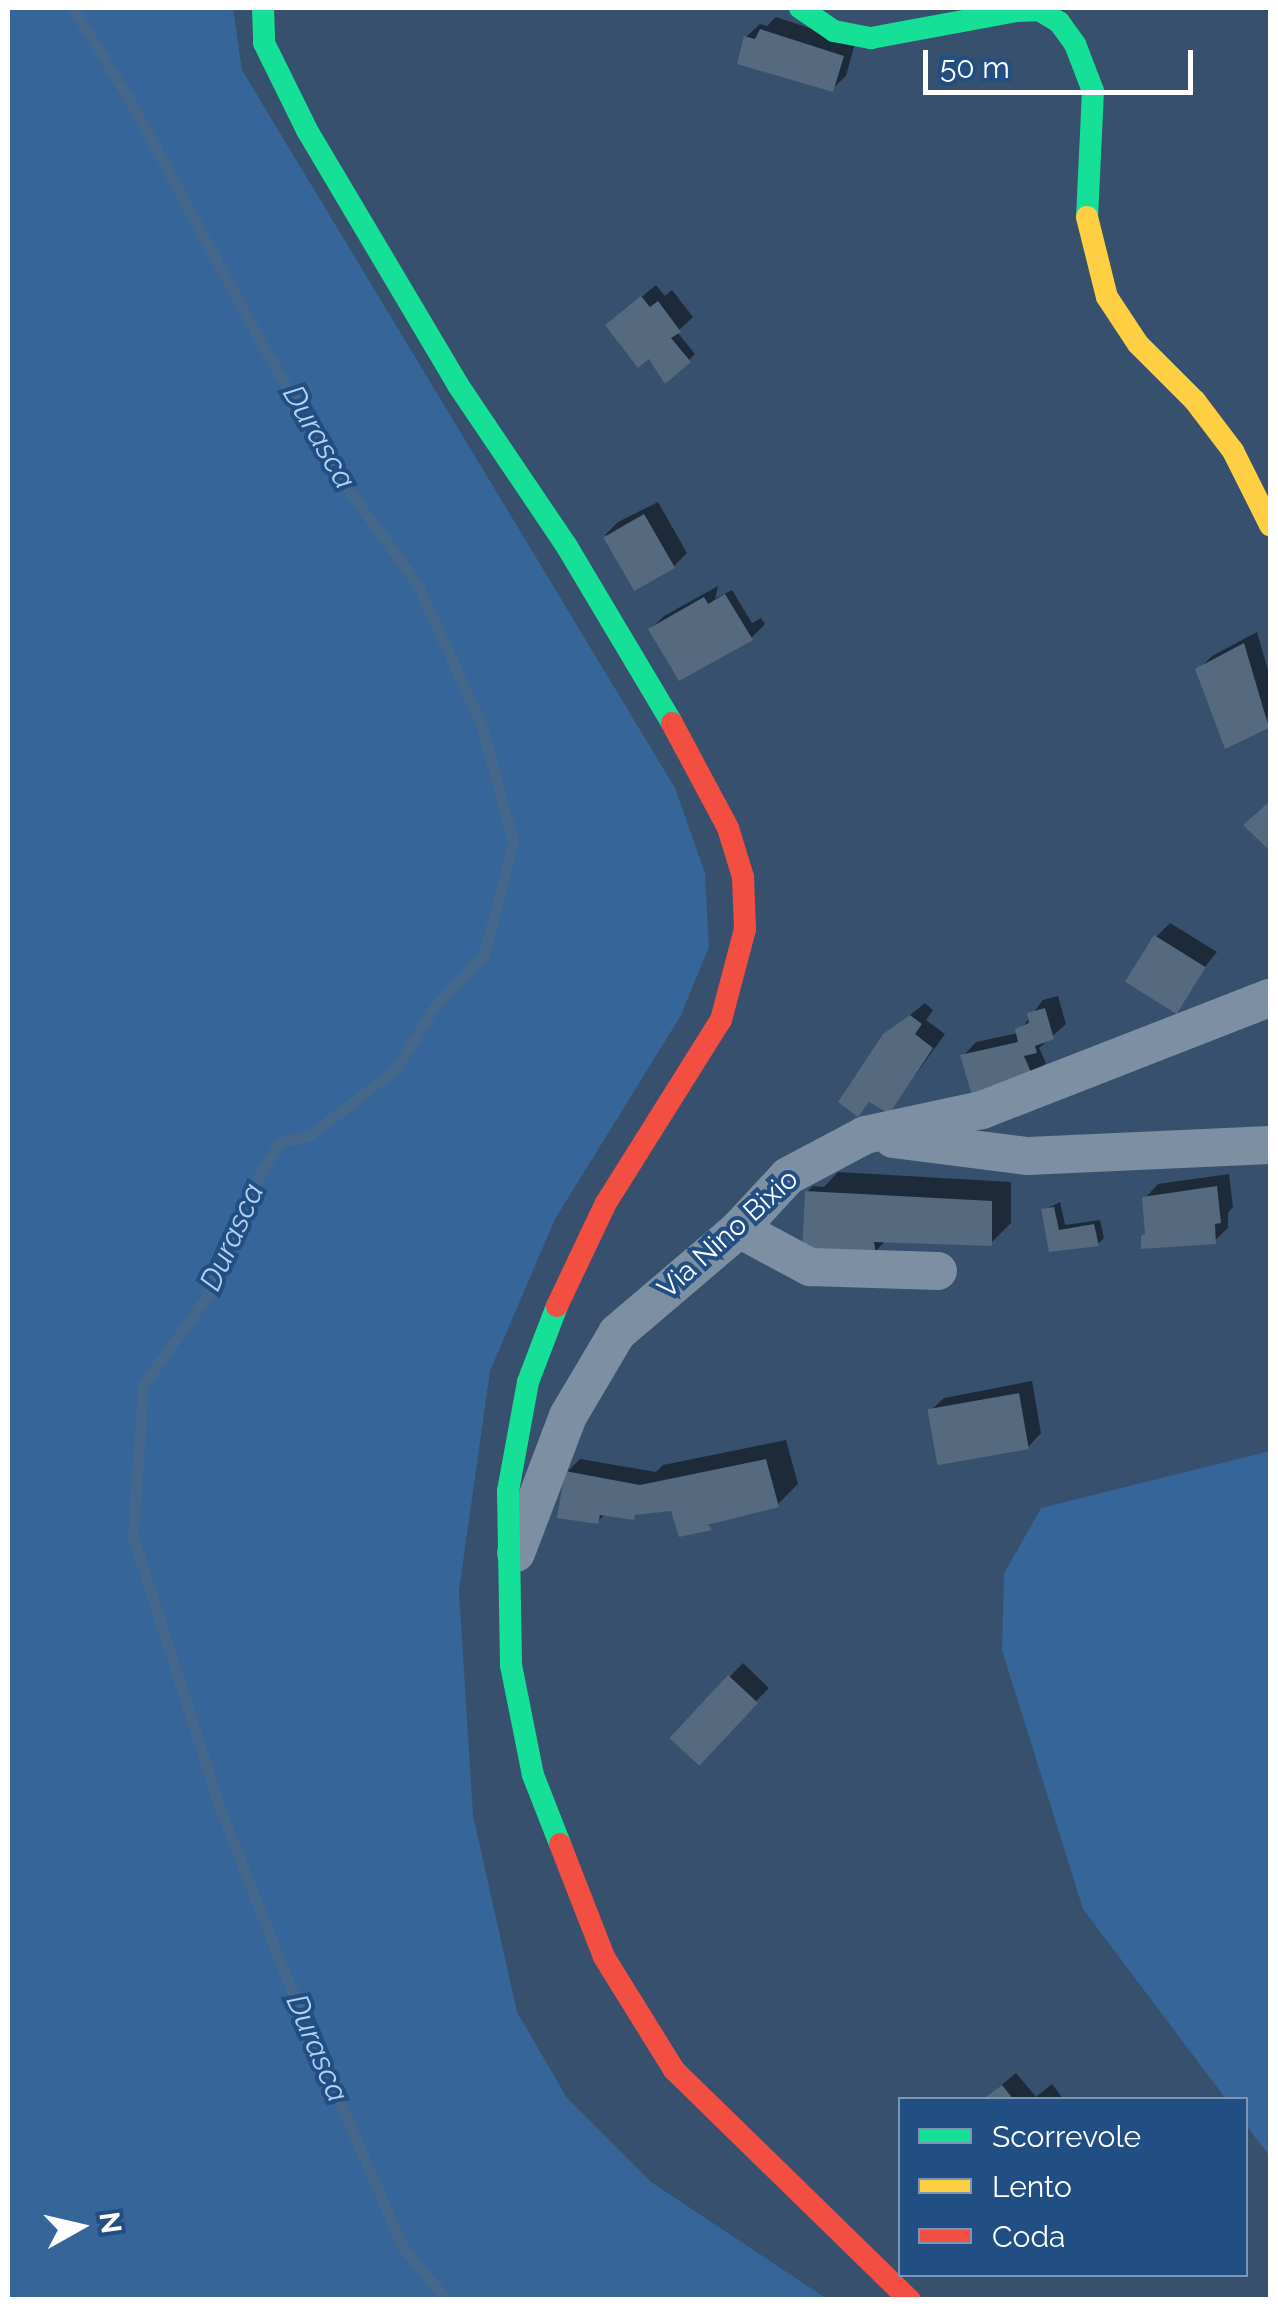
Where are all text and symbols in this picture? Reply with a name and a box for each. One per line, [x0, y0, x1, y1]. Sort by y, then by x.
scale bar [928, 30, 1198, 92]
text: 50 m [940, 50, 1010, 85]
water label: Durasca [275, 379, 363, 495]
street label: Via Nino Bixio [651, 1162, 805, 1306]
water label: Durasca [193, 1178, 271, 1296]
water label: Durasca [278, 1989, 356, 2107]
legend [898, 2097, 1248, 2277]
text: Scorrevole [992, 2119, 1141, 2154]
text: Lento [992, 2169, 1072, 2204]
north arrow [30, 2177, 130, 2277]
text: N [92, 2210, 128, 2236]
text: Coda [992, 2219, 1065, 2254]

